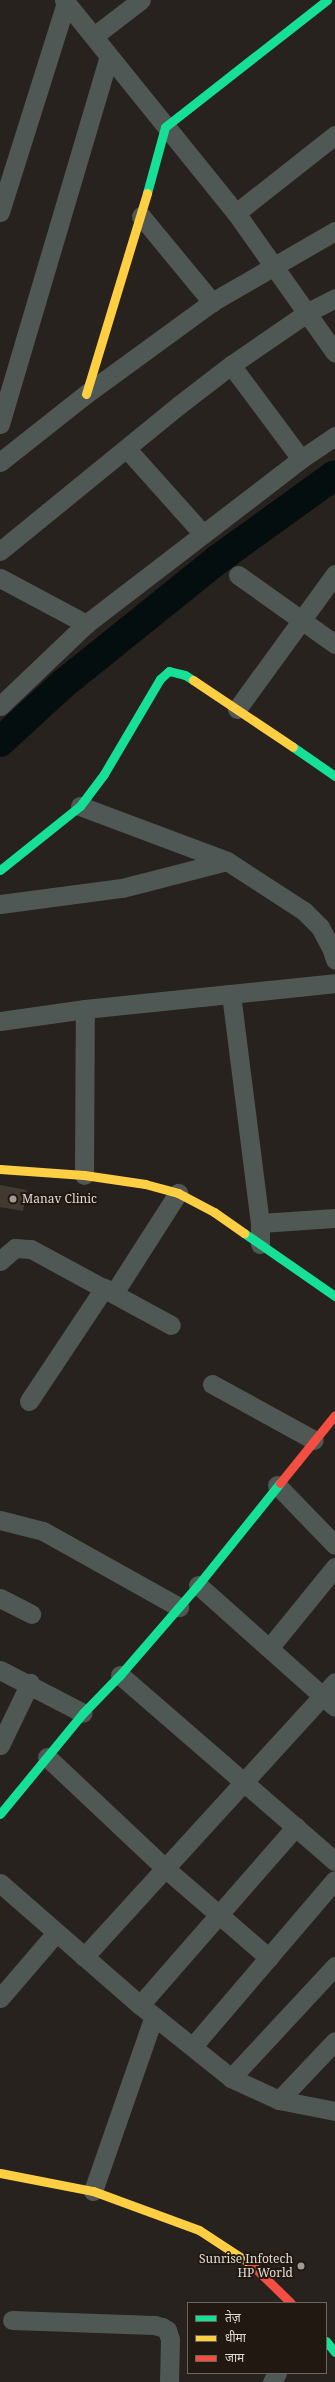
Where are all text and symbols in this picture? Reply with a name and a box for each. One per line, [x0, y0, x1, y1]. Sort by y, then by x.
place label: Manav Clinic [22, 1192, 97, 1206]
marker: Manav Clinic [7, 1193, 19, 1205]
place label: Sunrise Infotech HP World [199, 2252, 293, 2280]
marker: Sunrise Infotech HP World [296, 2261, 306, 2271]
legend [187, 2302, 327, 2374]
text: तेज़ [225, 2309, 241, 2326]
text: धीमा [225, 2329, 246, 2346]
text: जाम [225, 2349, 244, 2366]

